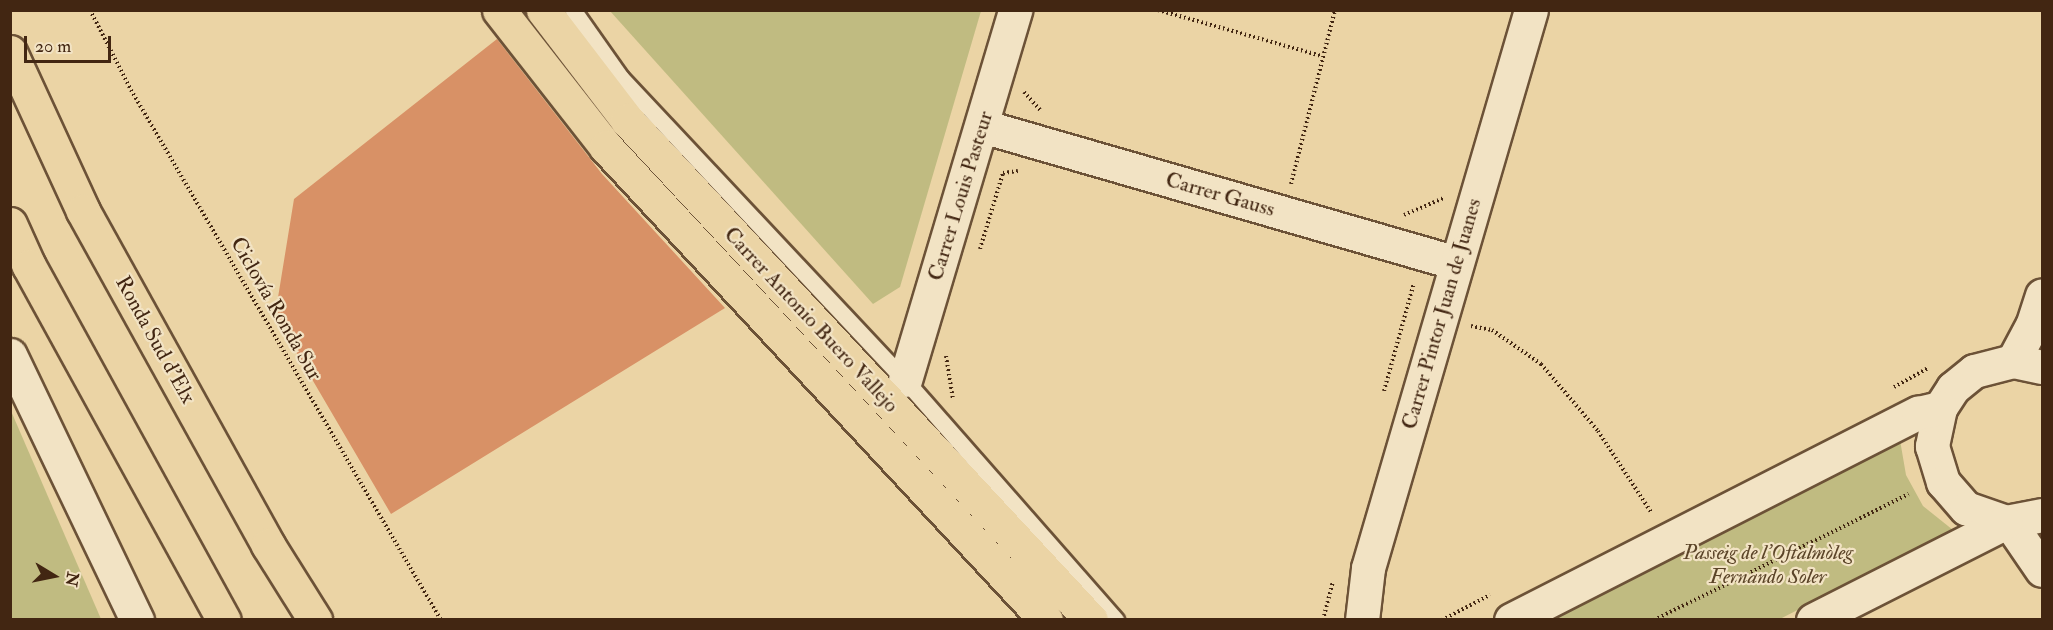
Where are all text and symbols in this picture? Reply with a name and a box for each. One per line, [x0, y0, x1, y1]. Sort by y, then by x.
scale bar [27, 24, 114, 62]
text: 20 m [35, 35, 71, 58]
street label: Carrer Louis Pasteur [923, 108, 999, 284]
street label: Carrer Gauss [1163, 167, 1277, 223]
street label: Carrer Pintor Juan de Juanes [1397, 196, 1487, 432]
street label: Carrer Antonio Buero Vallejo [719, 222, 903, 418]
street label: Ciclovía Ronda Sur [225, 233, 327, 385]
street label: Ronda Sud d'Elx [110, 272, 200, 408]
park label: Passeig de l'Oftalmòleg Fernando Soler [1683, 540, 1853, 590]
north arrow [24, 546, 84, 606]
text: N [61, 570, 83, 588]

